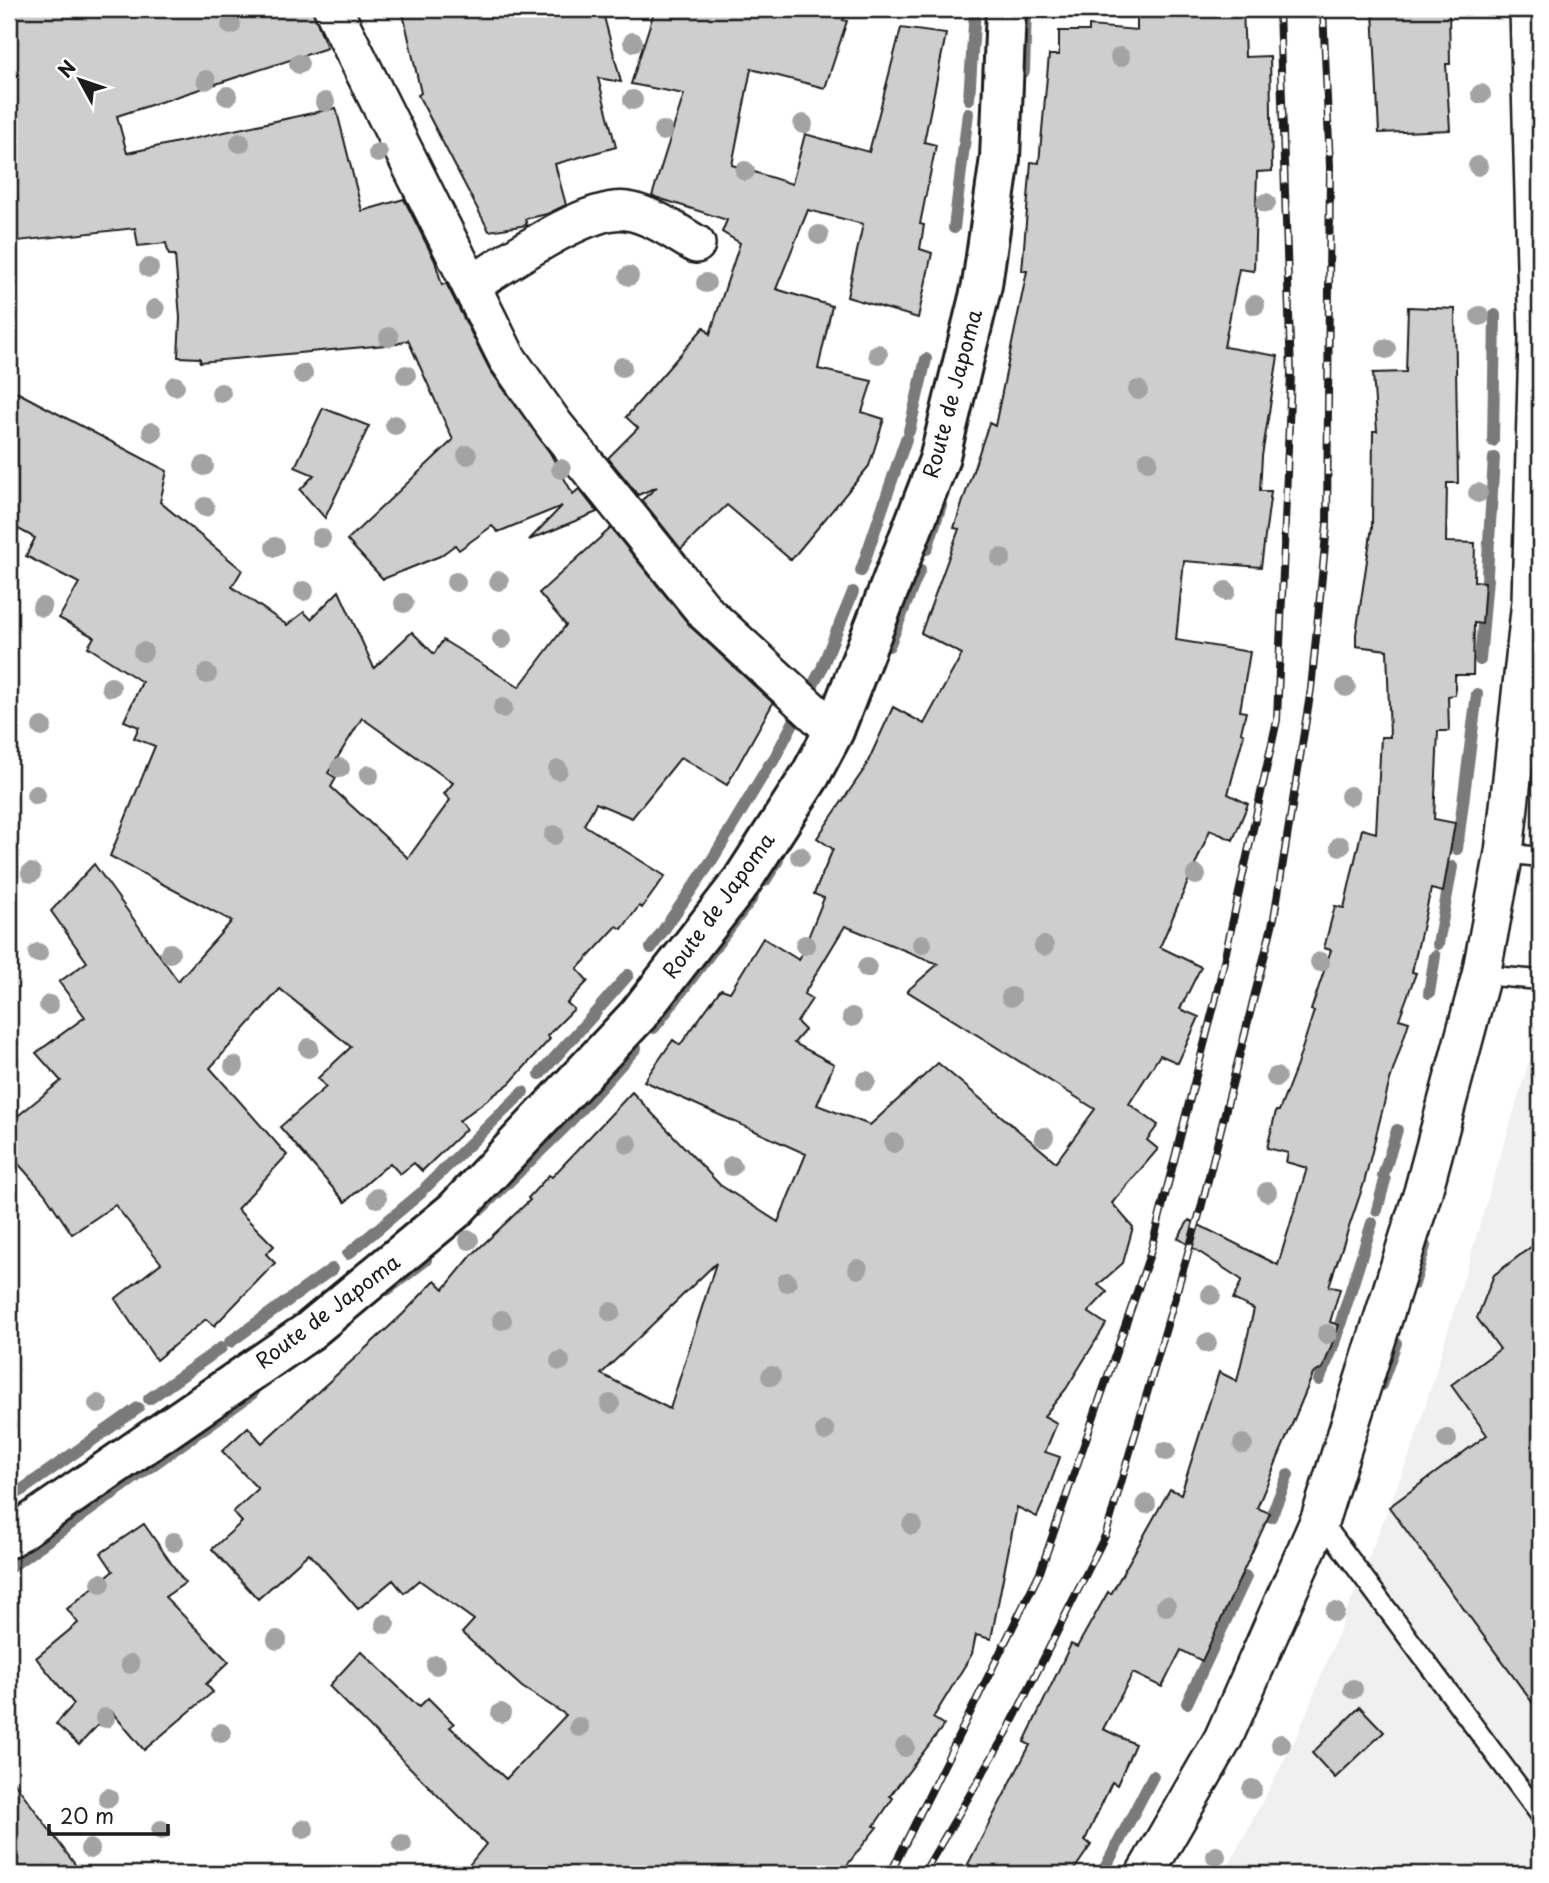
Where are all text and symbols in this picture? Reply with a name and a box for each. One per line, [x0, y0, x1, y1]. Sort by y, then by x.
north arrow [46, 46, 116, 116]
text: N [51, 54, 82, 83]
street label: Route de Japoma [913, 305, 989, 482]
street label: Route de Japoma [653, 825, 781, 985]
street label: Route de Japoma [248, 1245, 406, 1376]
scale bar [49, 1792, 168, 1836]
text: 20 m [60, 1799, 114, 1831]

